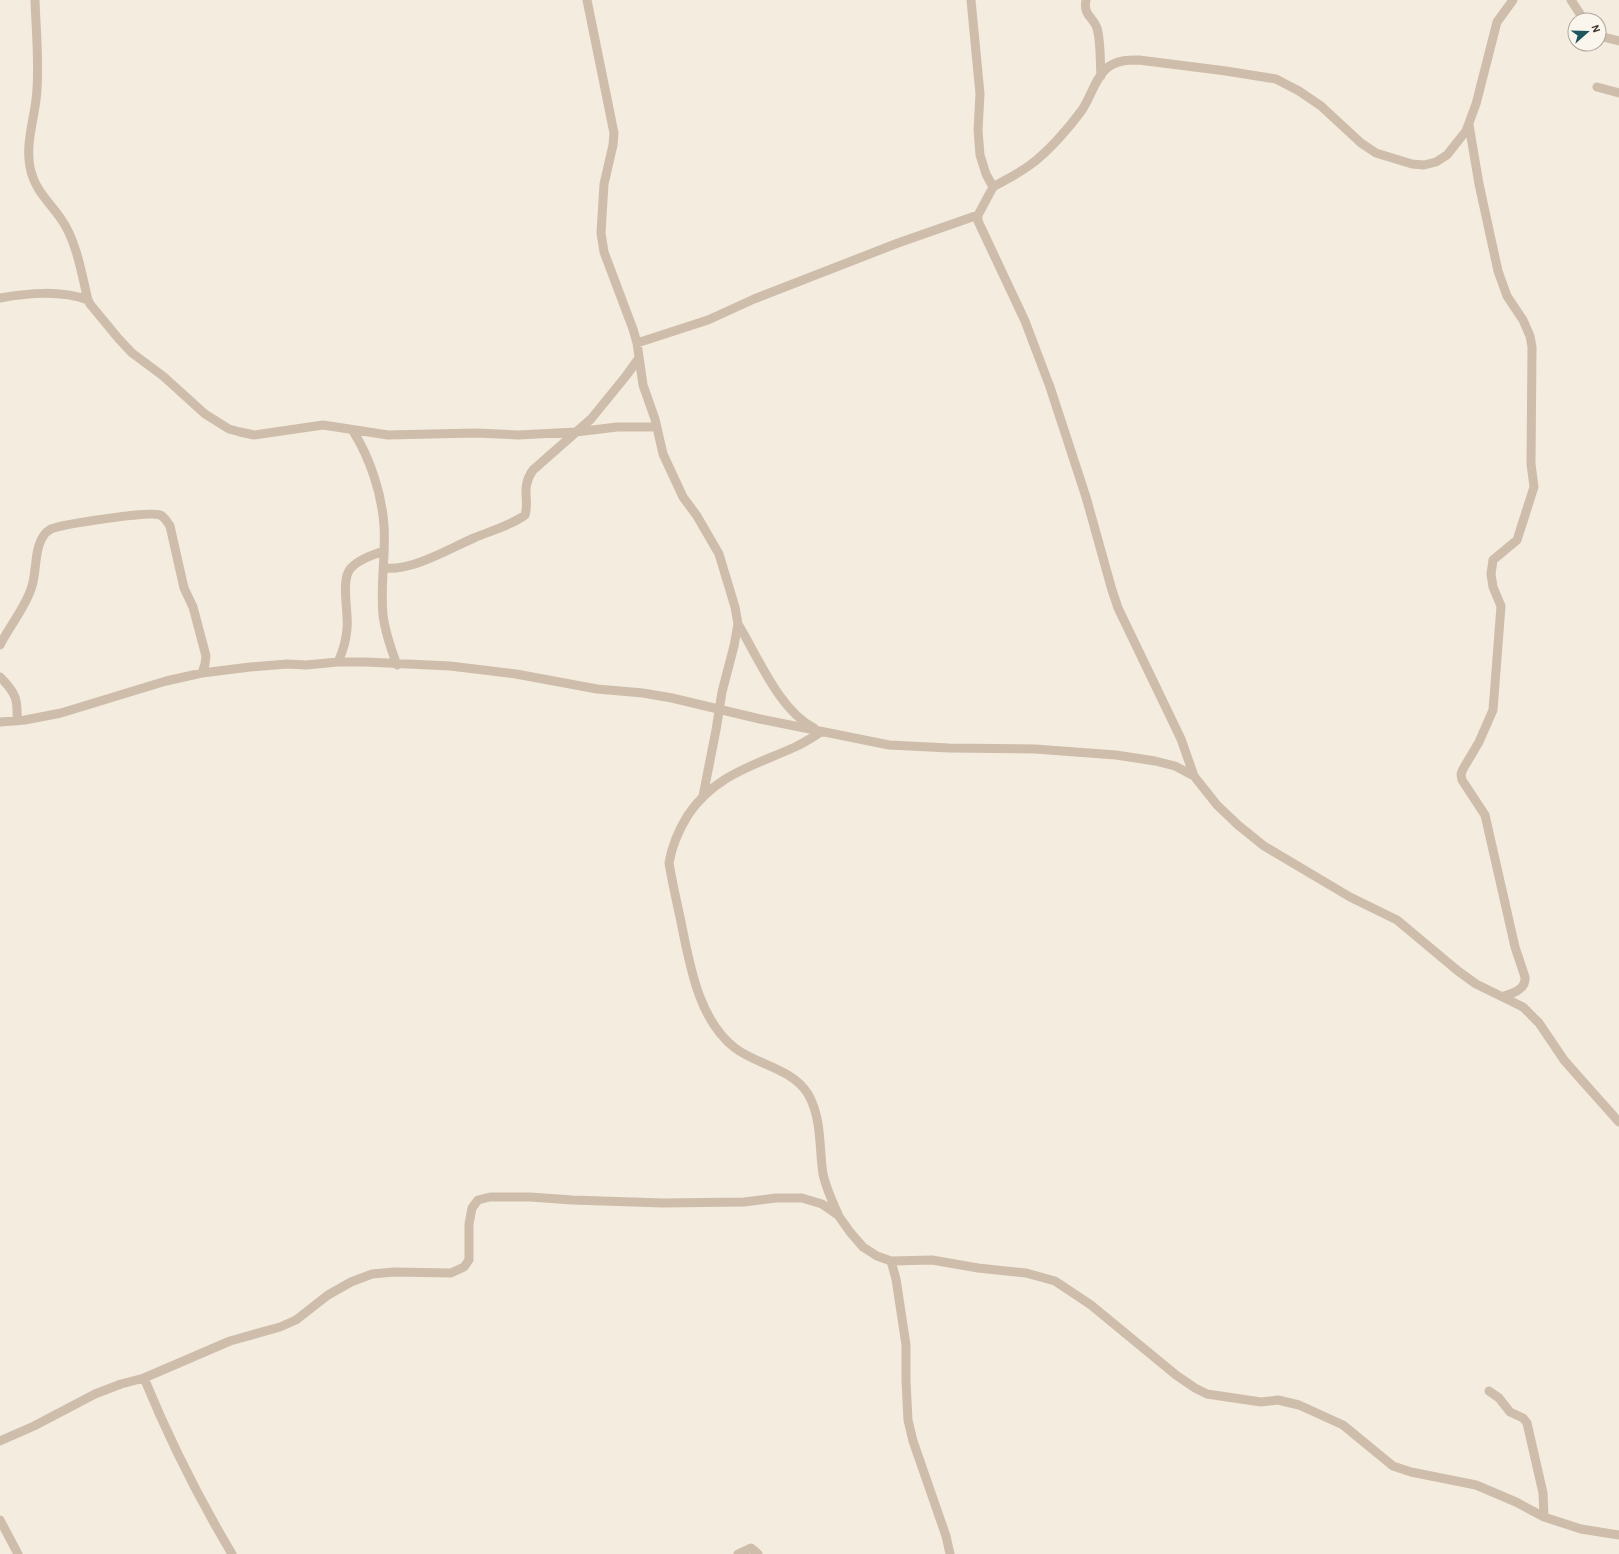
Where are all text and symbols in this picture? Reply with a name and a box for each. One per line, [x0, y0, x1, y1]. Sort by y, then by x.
north arrow [1567, 12, 1607, 52]
text: N [1589, 23, 1602, 34]

